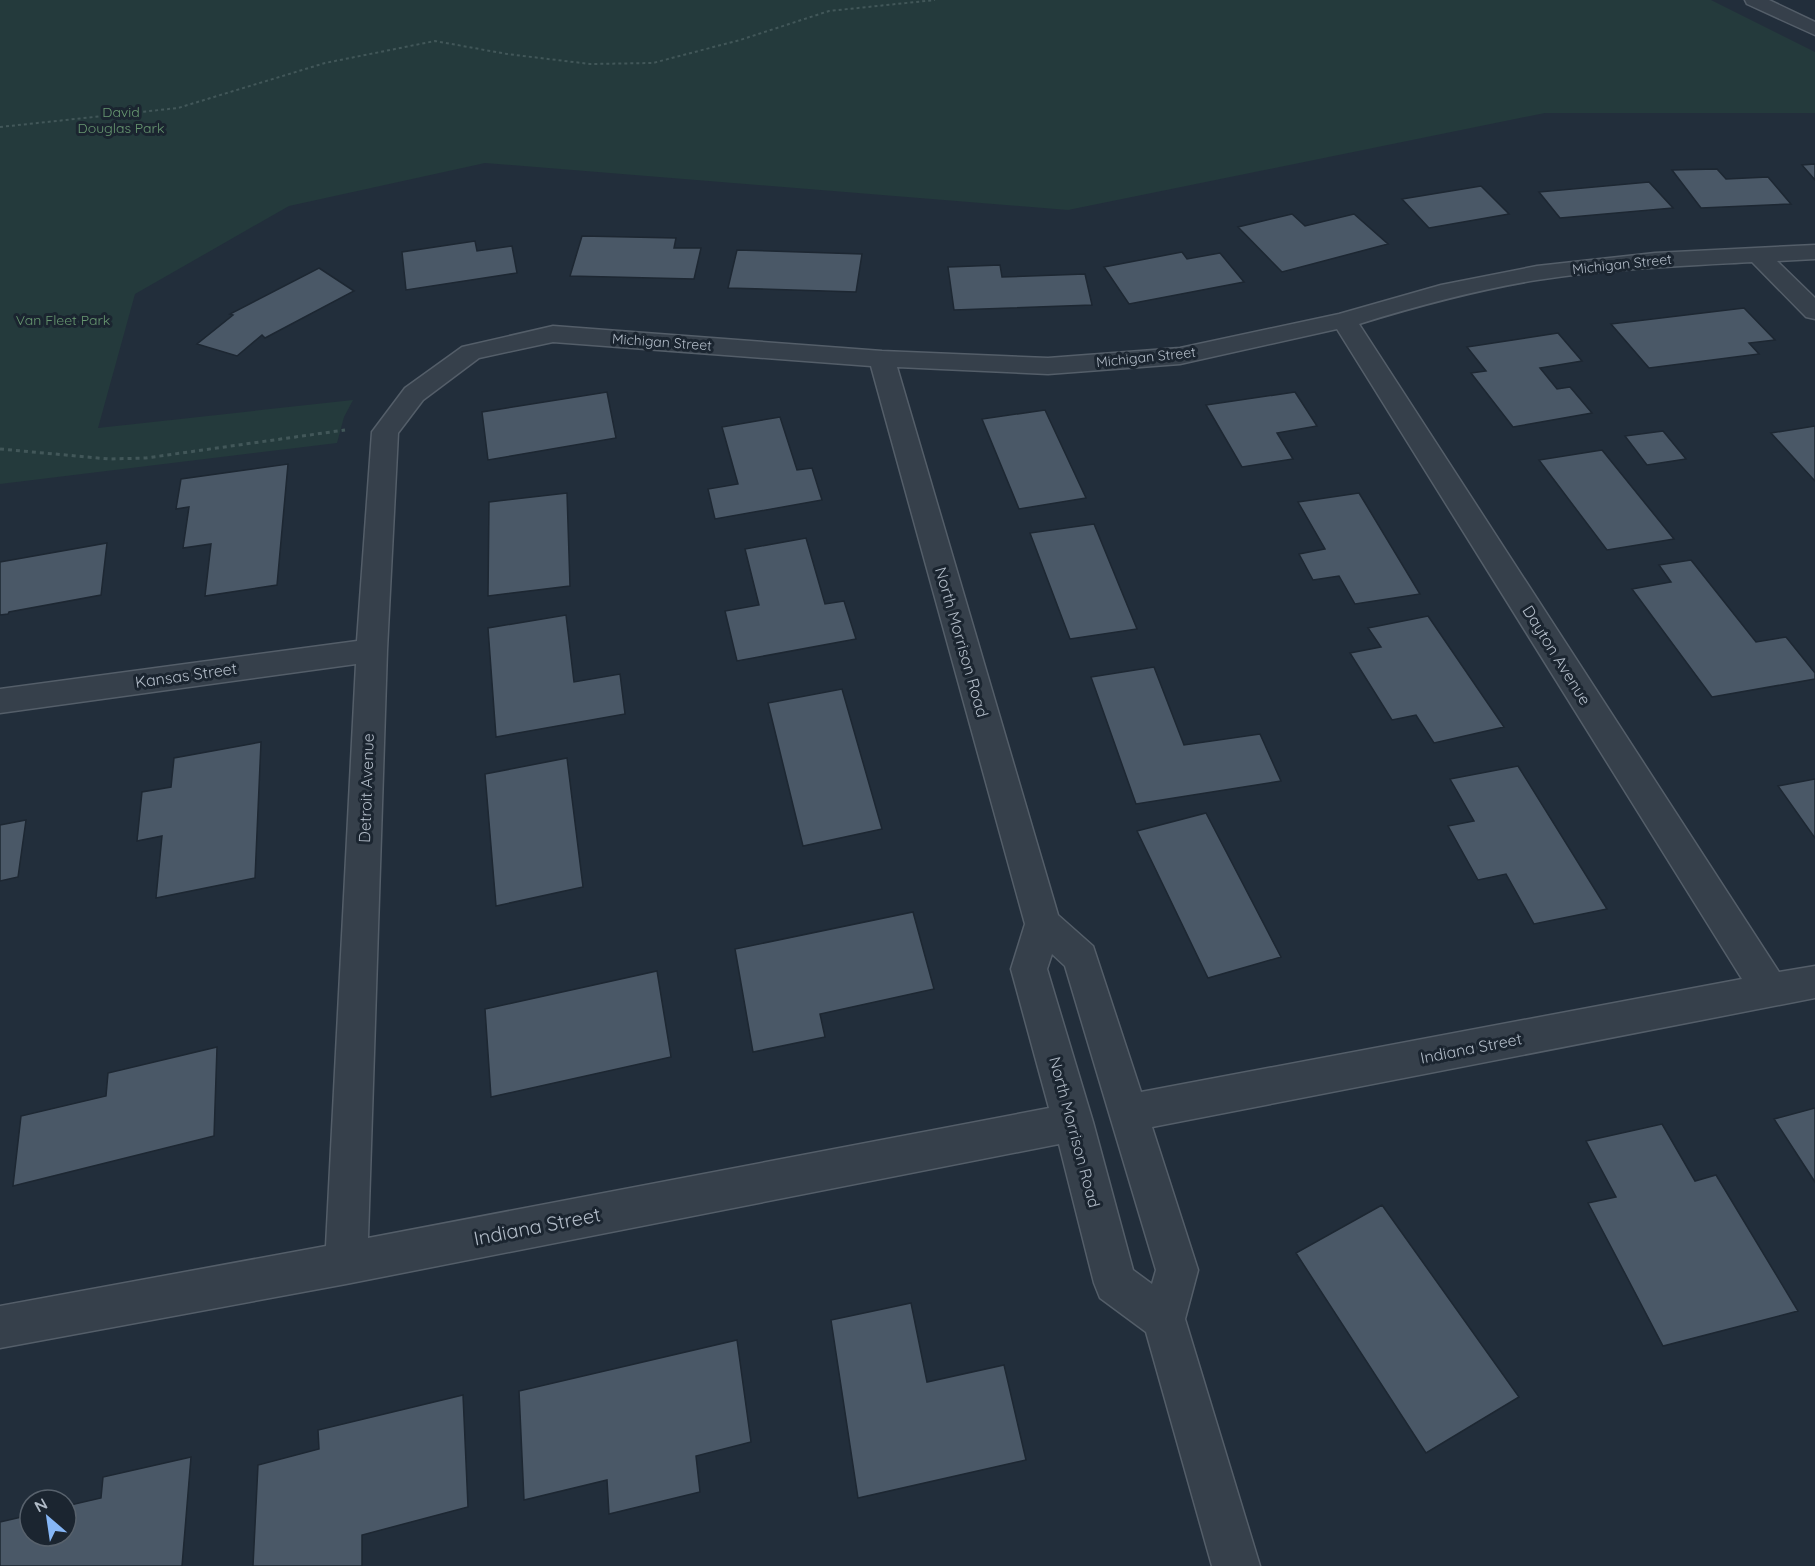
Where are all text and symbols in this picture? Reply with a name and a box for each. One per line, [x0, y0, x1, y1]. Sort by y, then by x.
park label: David Douglas Park [78, 103, 164, 137]
street label: Michigan Street [1571, 250, 1673, 278]
park label: Van Fleet Park [16, 311, 110, 329]
street label: Michigan Street [611, 330, 713, 354]
street label: Michigan Street [1095, 343, 1197, 371]
street label: North Morrison Road [931, 565, 993, 719]
street label: Dayton Avenue [1518, 602, 1596, 708]
street label: Kansas Street [134, 658, 238, 692]
street label: Detroit Avenue [354, 733, 378, 843]
street label: Indiana Street [1418, 1028, 1524, 1068]
street label: North Morrison Road [1045, 1054, 1105, 1210]
street label: Indiana Street [471, 1201, 603, 1251]
north arrow [18, 1488, 78, 1548]
text: N [31, 1493, 51, 1516]

